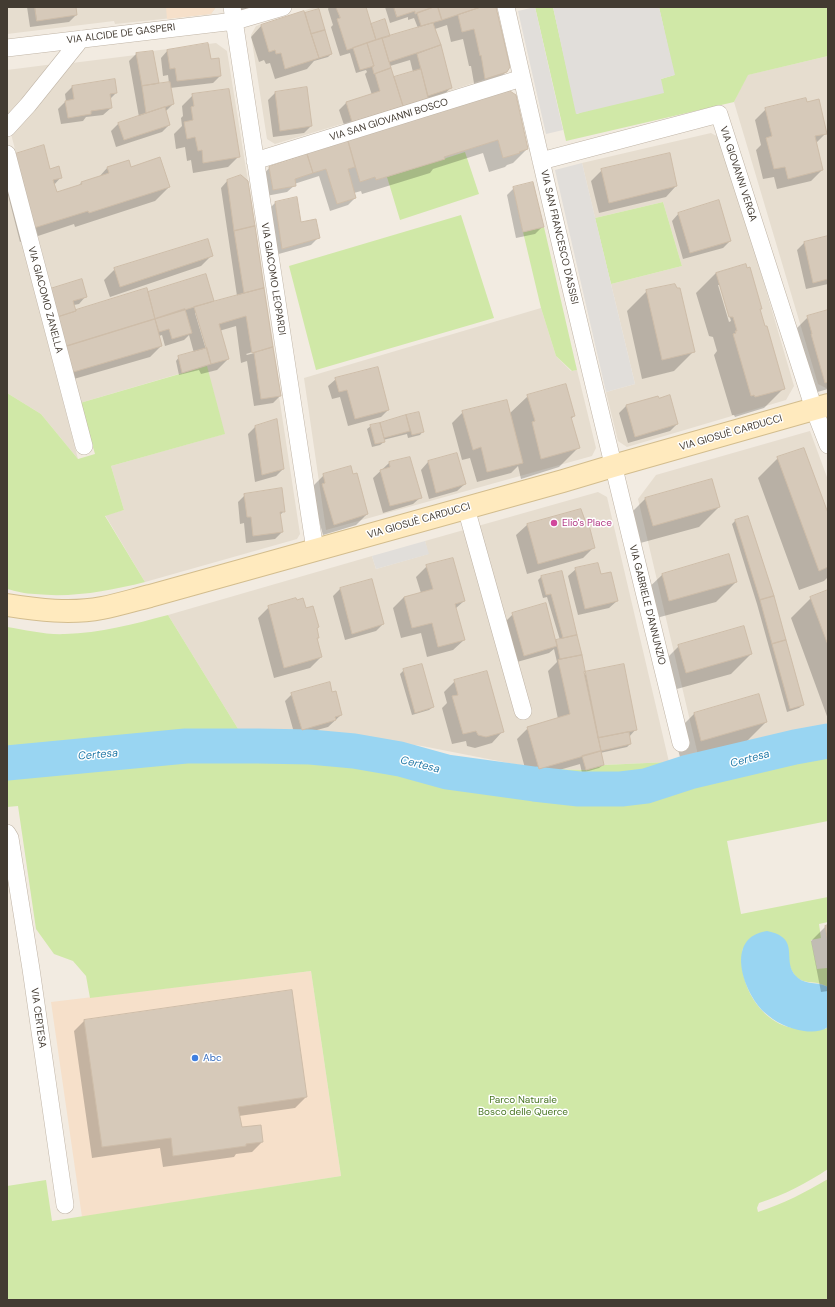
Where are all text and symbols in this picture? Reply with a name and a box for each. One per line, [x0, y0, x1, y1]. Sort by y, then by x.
street label: VIA ALCIDE DE GASPERI [66, 21, 176, 47]
street label: VIA SAN GIOVANNI BOSCO [328, 96, 450, 144]
street label: VIA GIOVANNI VERGA [717, 125, 759, 223]
street label: VIA SAN FRANCESCO D'ASSISI [538, 168, 580, 306]
street label: VIA GIACOMO LEOPARDI [258, 222, 288, 336]
street label: VIA GIACOMO ZANELLA [25, 245, 65, 355]
street label: VIA GIOSUÈ CARDUCCI [678, 413, 784, 453]
street label: VIA GIOSUÈ CARDUCCI [366, 501, 472, 541]
place label: Elio's Place [562, 517, 612, 529]
marker: Elio's Place [549, 518, 559, 528]
street label: VIA GABRIELE D'ANNUNZIO [626, 544, 668, 666]
water label: Certesa [77, 747, 119, 763]
water label: Certesa [729, 747, 771, 771]
water label: Certesa [399, 754, 441, 776]
street label: VIA CERTESA [28, 987, 48, 1049]
place label: Abc [203, 1052, 222, 1064]
marker: Abc [190, 1053, 200, 1063]
park label: Parco Naturale Bosco delle Querce [478, 1094, 568, 1118]

